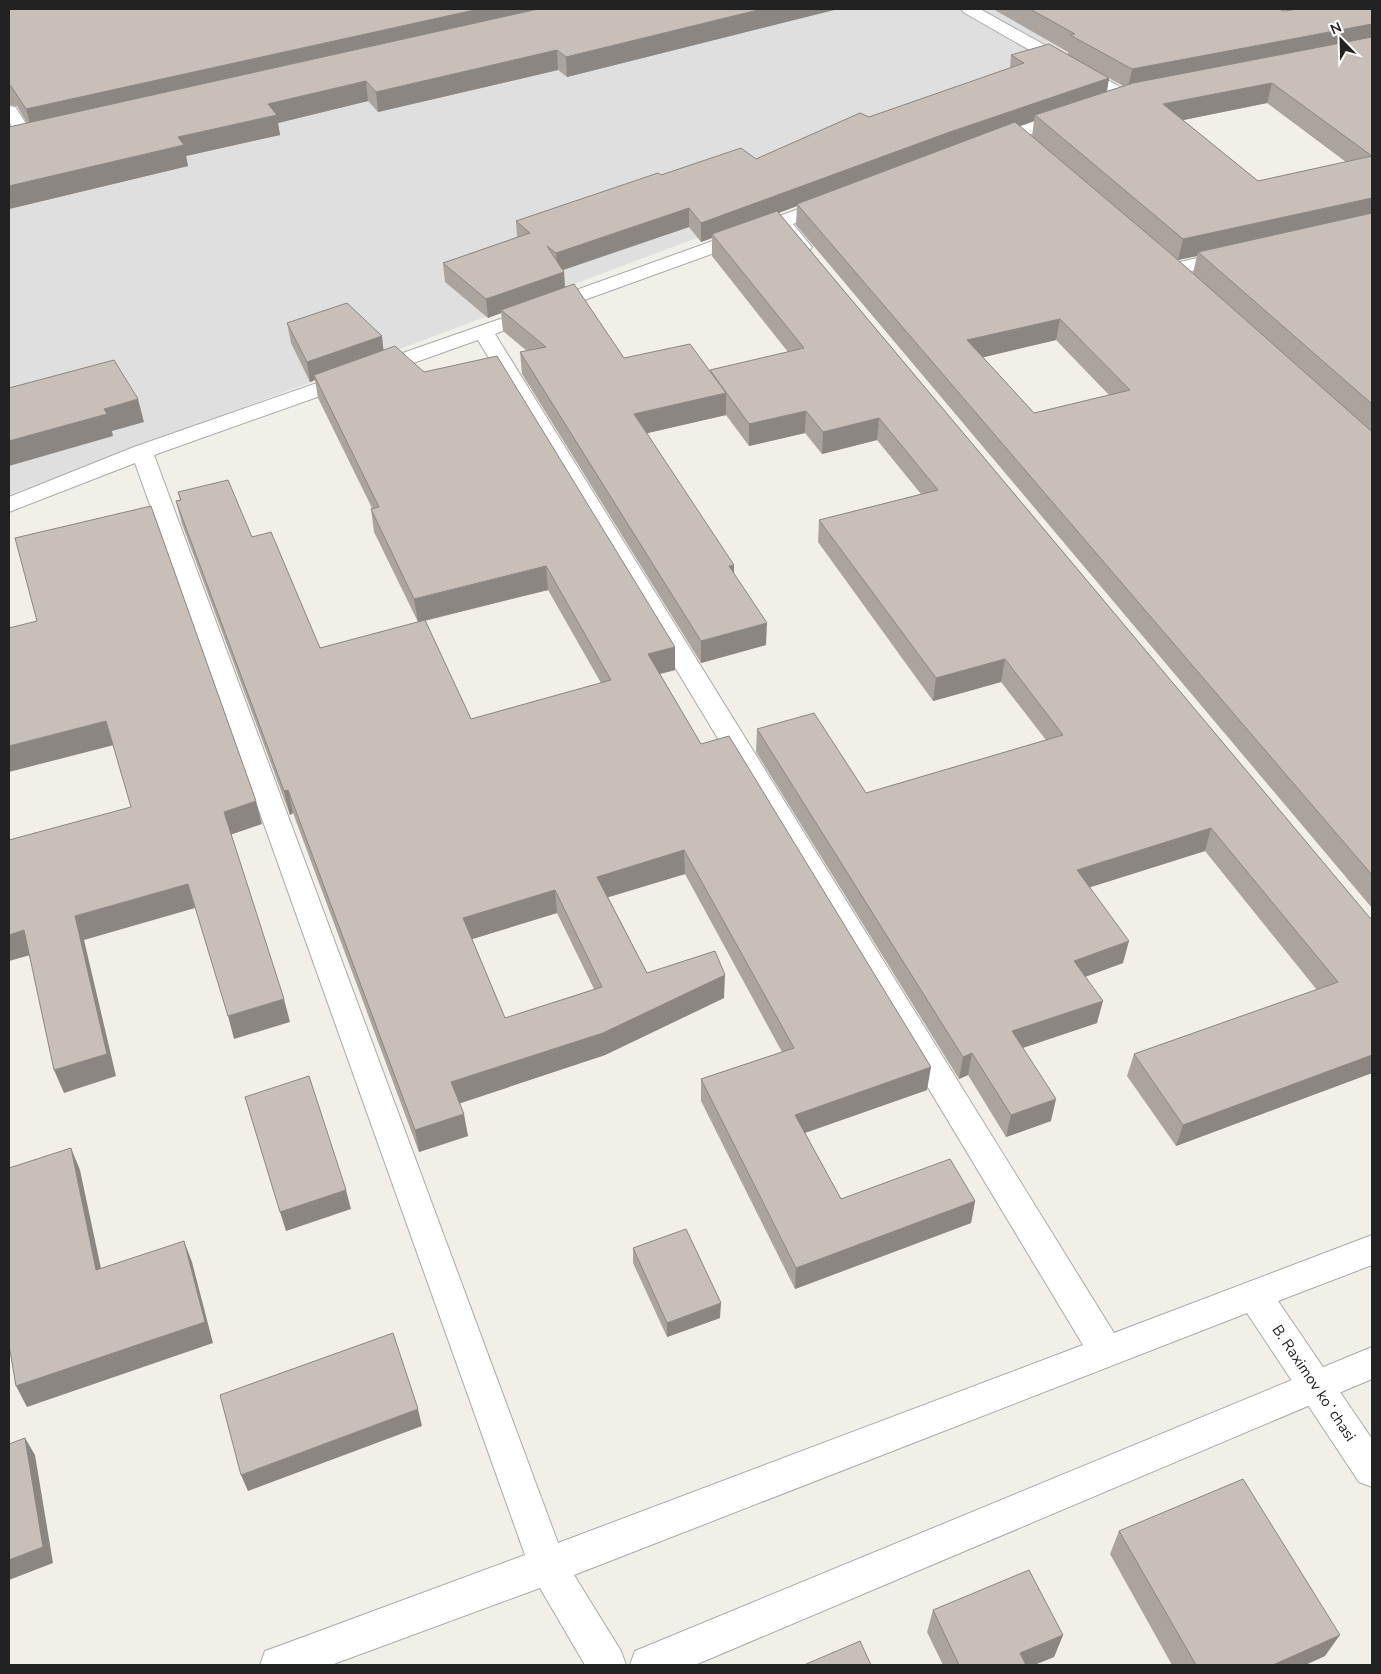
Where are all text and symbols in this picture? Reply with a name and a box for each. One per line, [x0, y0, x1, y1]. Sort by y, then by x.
north arrow [1316, 15, 1366, 65]
text: N [1328, 18, 1345, 39]
street label: B. Raximov koʻchasi [1268, 1321, 1360, 1445]

